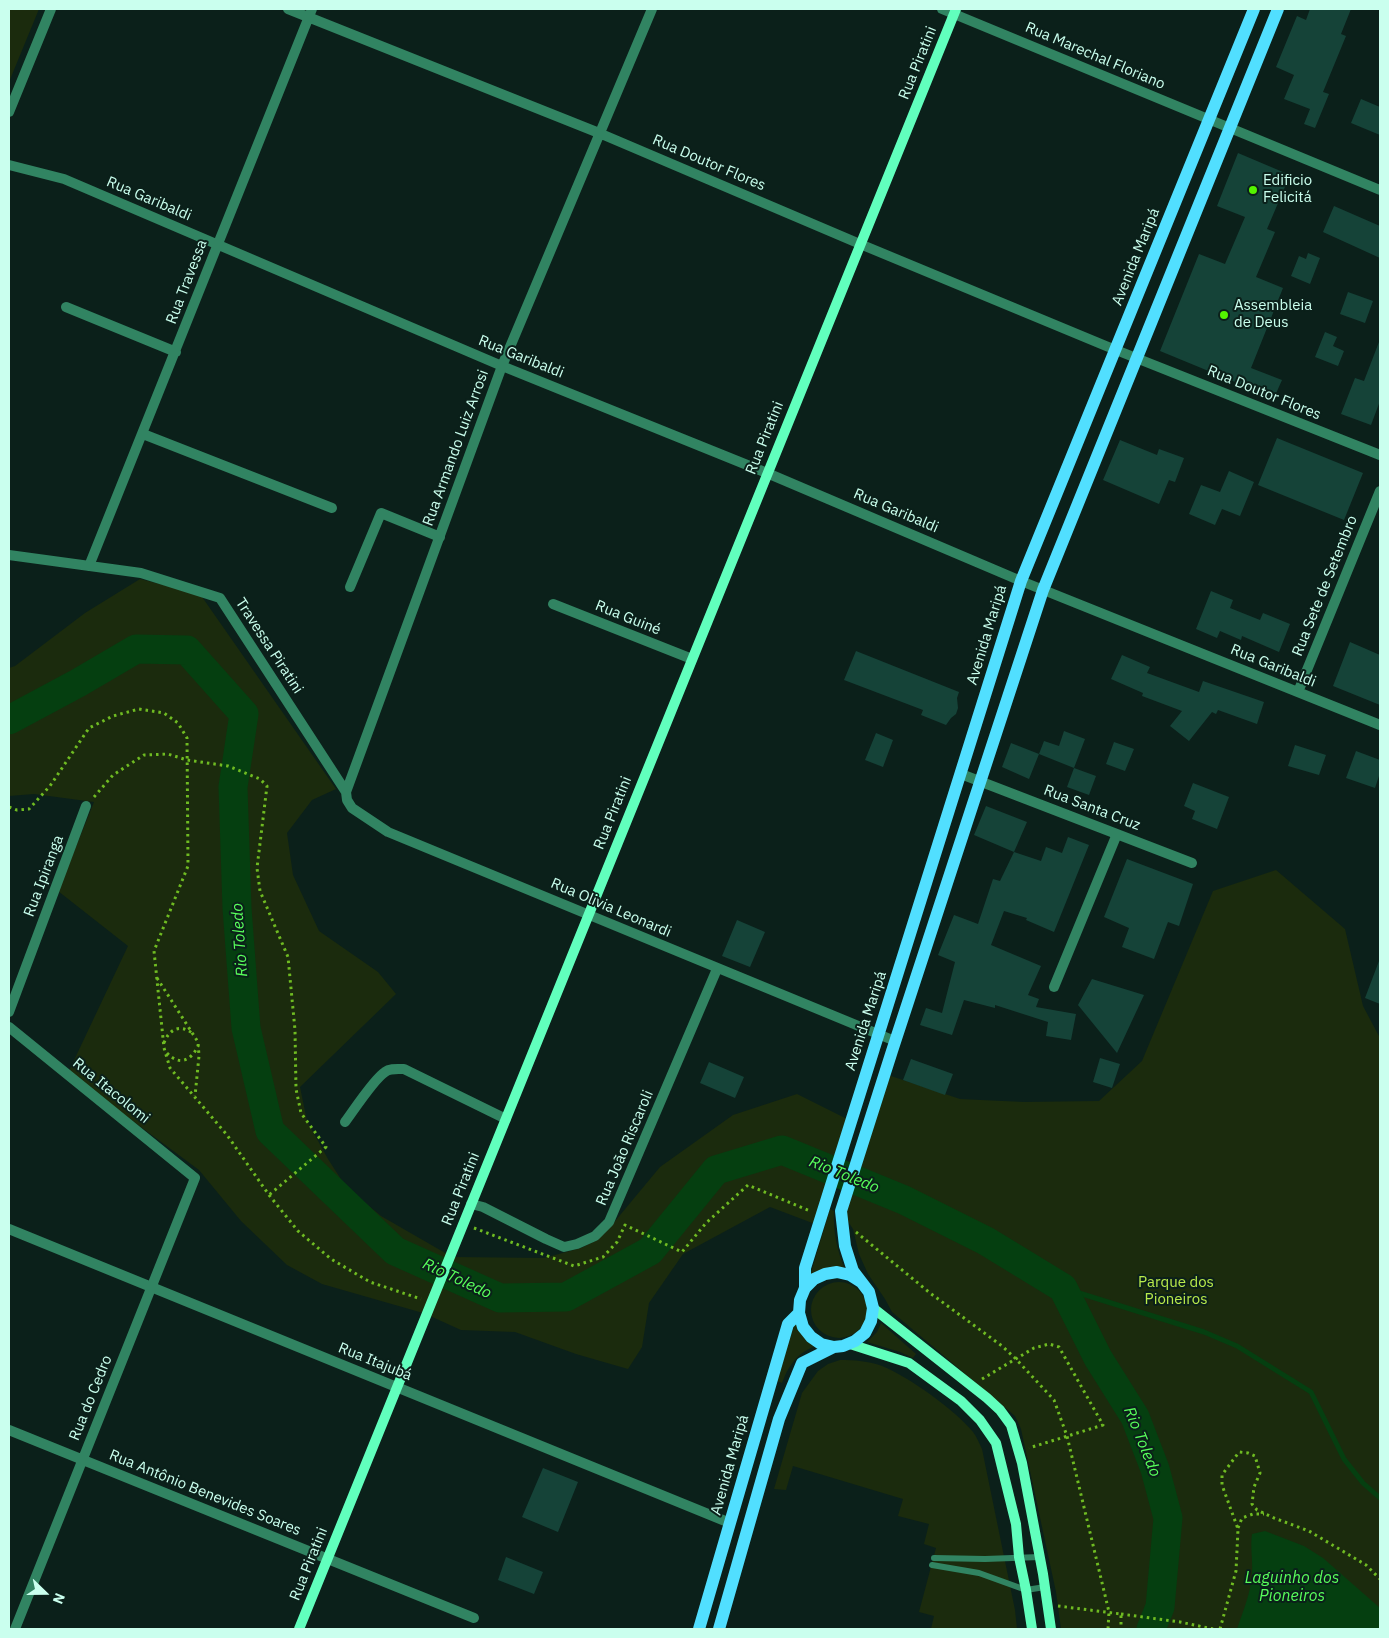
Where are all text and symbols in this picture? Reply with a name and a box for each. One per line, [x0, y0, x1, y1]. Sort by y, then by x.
street label: Rua Marechal Floriano [1022, 18, 1168, 94]
street label: Rua Piratini [895, 24, 941, 102]
street label: Rua Doutor Flores [650, 131, 768, 195]
place label: Edificio Felicitá [1263, 172, 1312, 207]
street label: Rua Garibaldi [104, 173, 194, 225]
marker: Edificio Felicitá [1247, 184, 1259, 196]
street label: Avenida Maripá [1108, 206, 1164, 308]
street label: Rua Travessa [163, 237, 211, 327]
place label: Assembleia de Deus [1234, 297, 1312, 332]
marker: Assembleia de Deus [1218, 309, 1230, 321]
street label: Rua Garibaldi [476, 332, 566, 382]
street label: Rua Doutor Flores [1204, 362, 1324, 424]
street label: Rua Armando Luiz Arrosi [419, 367, 493, 529]
street label: Rua Piratini [742, 399, 788, 477]
street label: Rua Garibaldi [851, 485, 941, 537]
street label: Rua Sete de Setembro [1289, 513, 1361, 659]
street label: Avenida Maripá [963, 583, 1011, 687]
street label: Travessa Piratini [231, 595, 307, 697]
street label: Rua Guiné [593, 597, 663, 639]
street label: Rua Garibaldi [1228, 641, 1318, 691]
street label: Rua Piratini [590, 774, 636, 852]
street label: Rua Santa Cruz [1041, 781, 1143, 835]
street label: Rua Ipiranga [20, 833, 68, 919]
street label: Rua Olivia Leonardi [548, 874, 674, 942]
water label: Rio Toledo [228, 902, 252, 978]
street label: Avenida Maripá [841, 969, 891, 1073]
street label: Rua Itacolomi [69, 1054, 153, 1128]
street label: Rua João Riscaroli [593, 1088, 657, 1208]
street label: Rua Piratini [438, 1150, 484, 1228]
water label: Rio Toledo [806, 1152, 882, 1198]
water label: Rio Toledo [419, 1255, 495, 1303]
park label: Parque dos Pioneiros [1138, 1274, 1214, 1309]
street label: Rua Itajubá [336, 1339, 414, 1385]
street label: Rua do Cedro [66, 1353, 116, 1443]
water label: Rio Toledo [1119, 1404, 1165, 1480]
street label: Avenida Maripá [707, 1413, 753, 1517]
street label: Rua Antônio Benevides Soares [106, 1446, 304, 1540]
street label: Rua Piratini [286, 1525, 332, 1603]
north arrow [20, 1568, 70, 1618]
water label: Laguinho dos Pioneiros [1245, 1568, 1339, 1606]
text: N [49, 1591, 69, 1607]

